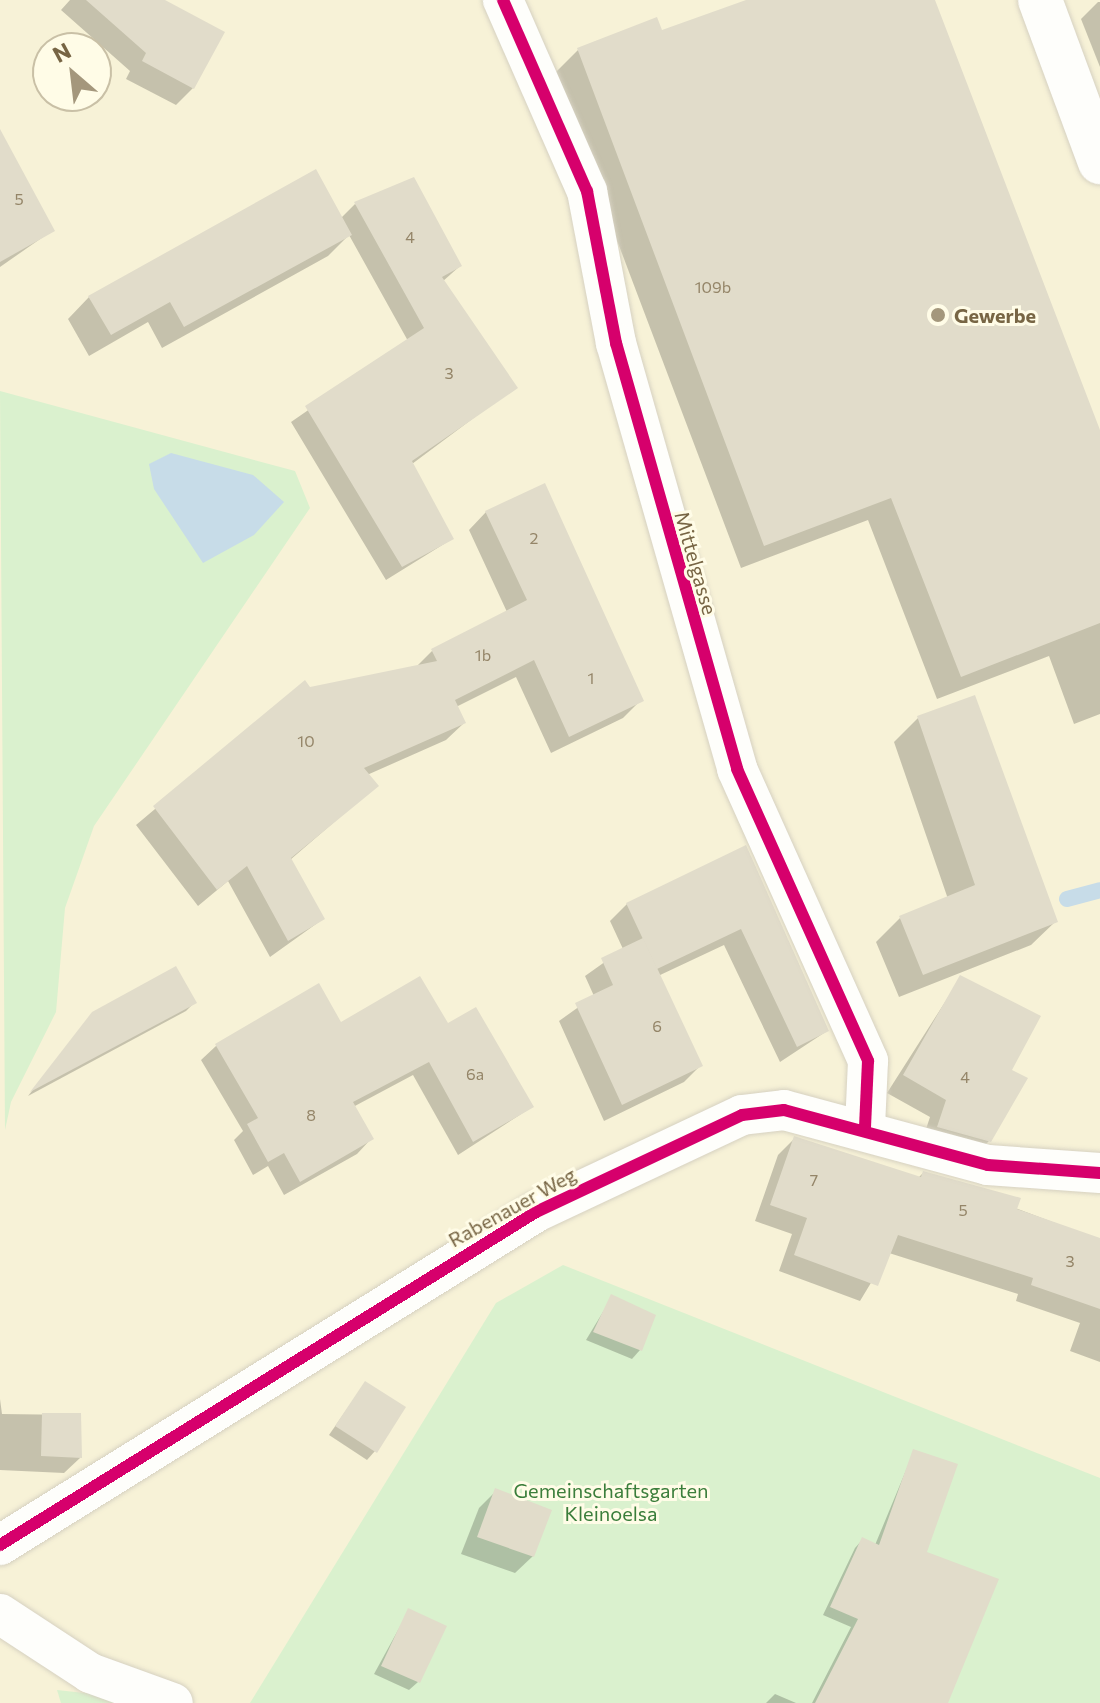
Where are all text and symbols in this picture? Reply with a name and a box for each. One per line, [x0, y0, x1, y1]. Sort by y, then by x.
north arrow [32, 32, 112, 112]
text: N [48, 36, 75, 68]
house number: 5 [14, 189, 24, 209]
house number: 4 [405, 227, 415, 247]
house number: 109b [695, 277, 731, 297]
place label: Gewerbe [954, 303, 1036, 327]
marker: Gewerbe [929, 306, 947, 324]
house number: 3 [444, 363, 454, 383]
street label: Mittelgasse [670, 509, 722, 617]
house number: 2 [530, 528, 538, 548]
house number: 1b [475, 645, 491, 665]
house number: 1 [588, 668, 594, 688]
house number: 10 [297, 731, 315, 751]
house number: 6 [652, 1016, 662, 1036]
house number: 6a [466, 1064, 484, 1084]
house number: 4 [960, 1067, 970, 1087]
house number: 8 [306, 1105, 316, 1125]
street label: Rabenauer Weg [444, 1162, 580, 1252]
house number: 7 [810, 1170, 818, 1190]
house number: 5 [958, 1200, 968, 1220]
house number: 3 [1065, 1251, 1075, 1271]
park label: Gemeinschaftsgarten Kleinoelsa [513, 1478, 709, 1525]

